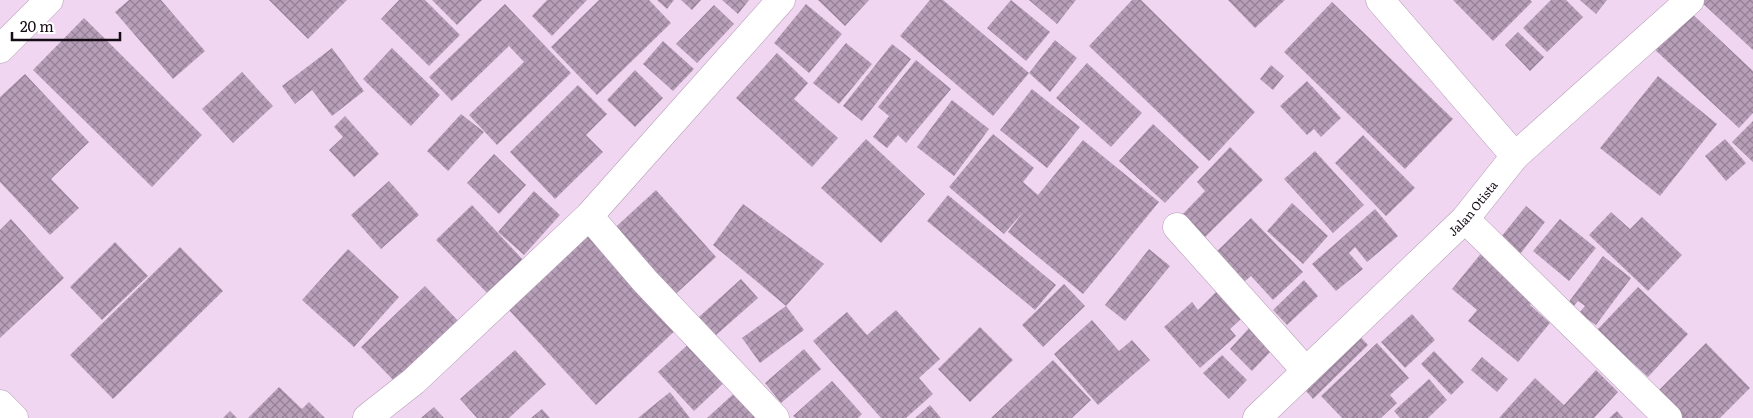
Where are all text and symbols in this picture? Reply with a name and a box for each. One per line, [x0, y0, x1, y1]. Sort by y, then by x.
scale bar [12, 10, 120, 42]
text: 20 m [20, 14, 54, 37]
street label: Jalan Otista [1444, 176, 1502, 240]

